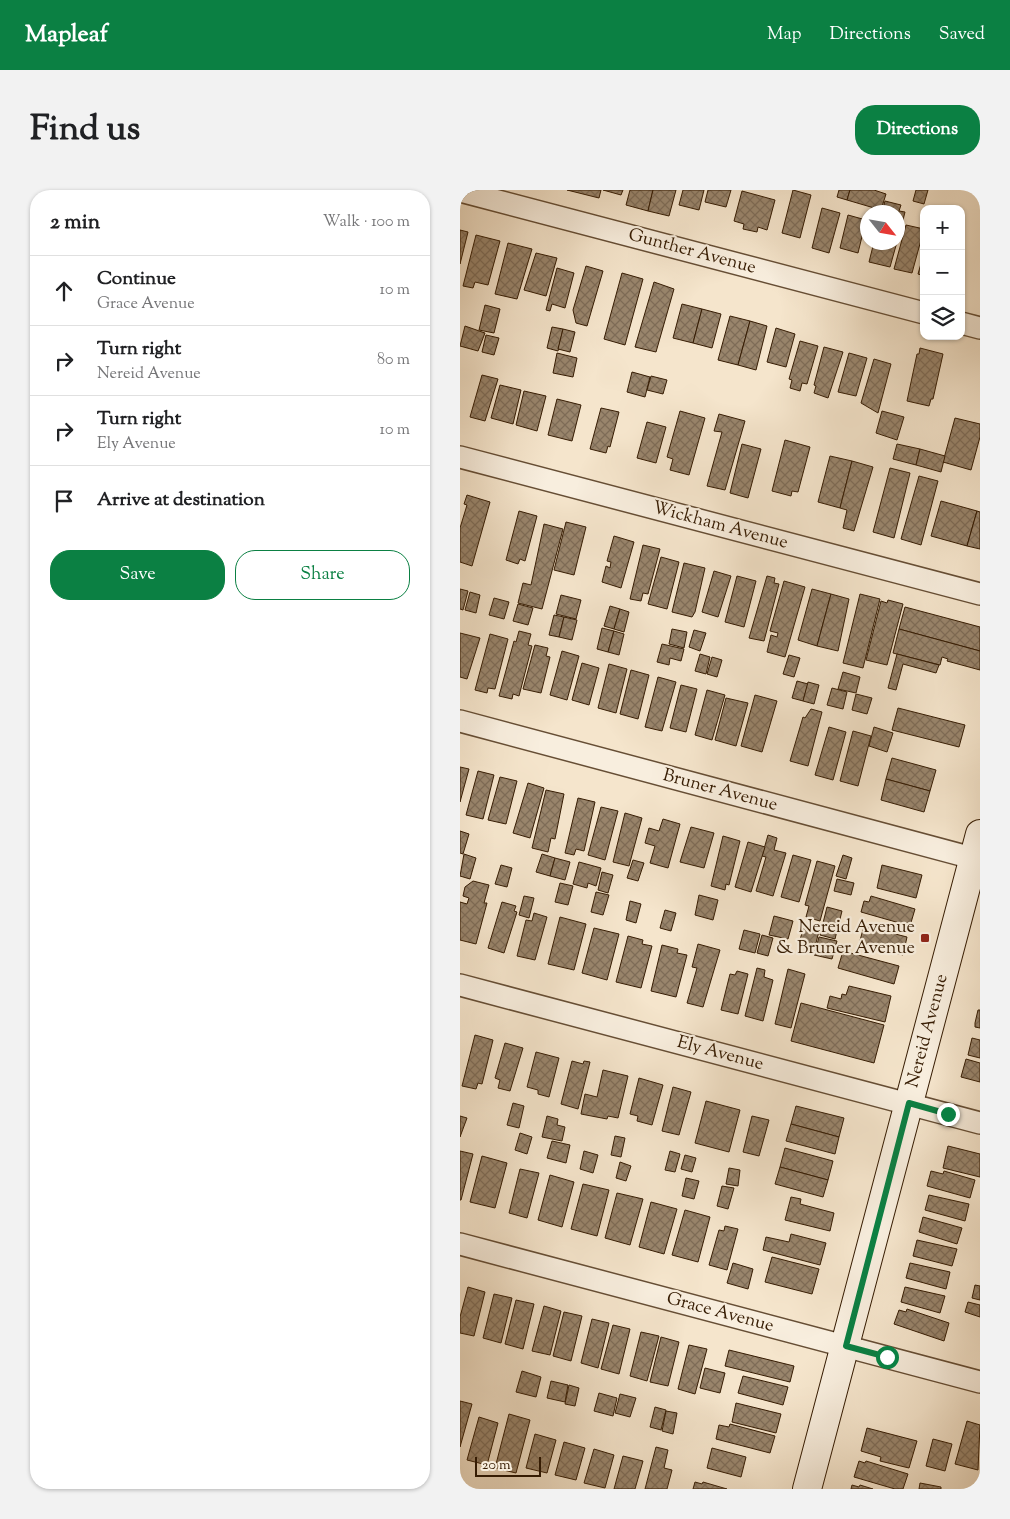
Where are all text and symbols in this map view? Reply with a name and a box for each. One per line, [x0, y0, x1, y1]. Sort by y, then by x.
text: Mapleaf [25, 18, 108, 52]
text: Map [767, 22, 802, 48]
text: Directions [830, 22, 911, 48]
text: Saved [939, 22, 985, 48]
text: Find us [30, 105, 140, 156]
button: Directions [855, 105, 980, 155]
north arrow [860, 205, 905, 250]
map controls [920, 205, 965, 340]
button: + [920, 205, 965, 250]
text: 2 min [50, 208, 100, 238]
text: Walk · 100 m [323, 211, 410, 234]
street label: Gunther Avenue [625, 222, 759, 282]
button: − [920, 250, 965, 295]
text: Continue [97, 266, 176, 293]
icon: ahead [50, 277, 78, 305]
text: 10 m [380, 279, 410, 302]
text: Grace Avenue [97, 293, 195, 316]
button: layers [920, 295, 965, 340]
text: Turn right [97, 336, 181, 363]
icon: right [50, 347, 78, 375]
text: 80 m [377, 349, 410, 372]
text: Nereid Avenue [97, 363, 201, 386]
text: Turn right [97, 406, 181, 433]
icon: right [50, 417, 78, 445]
text: 10 m [380, 419, 410, 442]
text: Ely Avenue [97, 433, 176, 456]
icon: arrive [50, 487, 78, 515]
text: Arrive at destination [97, 487, 265, 514]
street label: Wickham Avenue [649, 495, 791, 557]
button: Save [50, 550, 225, 600]
button: Share [235, 550, 410, 600]
street label: Bruner Avenue [660, 763, 780, 819]
place label: Nereid Avenue & Bruner Avenue [776, 915, 915, 962]
marker: Nereid Avenue & Bruner Avenue [919, 932, 931, 944]
street label: Nereid Avenue [900, 971, 956, 1091]
street label: Ely Avenue [674, 1030, 766, 1078]
route end [937, 1103, 960, 1126]
street label: Grace Avenue [664, 1286, 776, 1340]
route start [876, 1346, 899, 1369]
scale bar [475, 1454, 541, 1477]
text: 20 m [482, 1456, 511, 1476]

